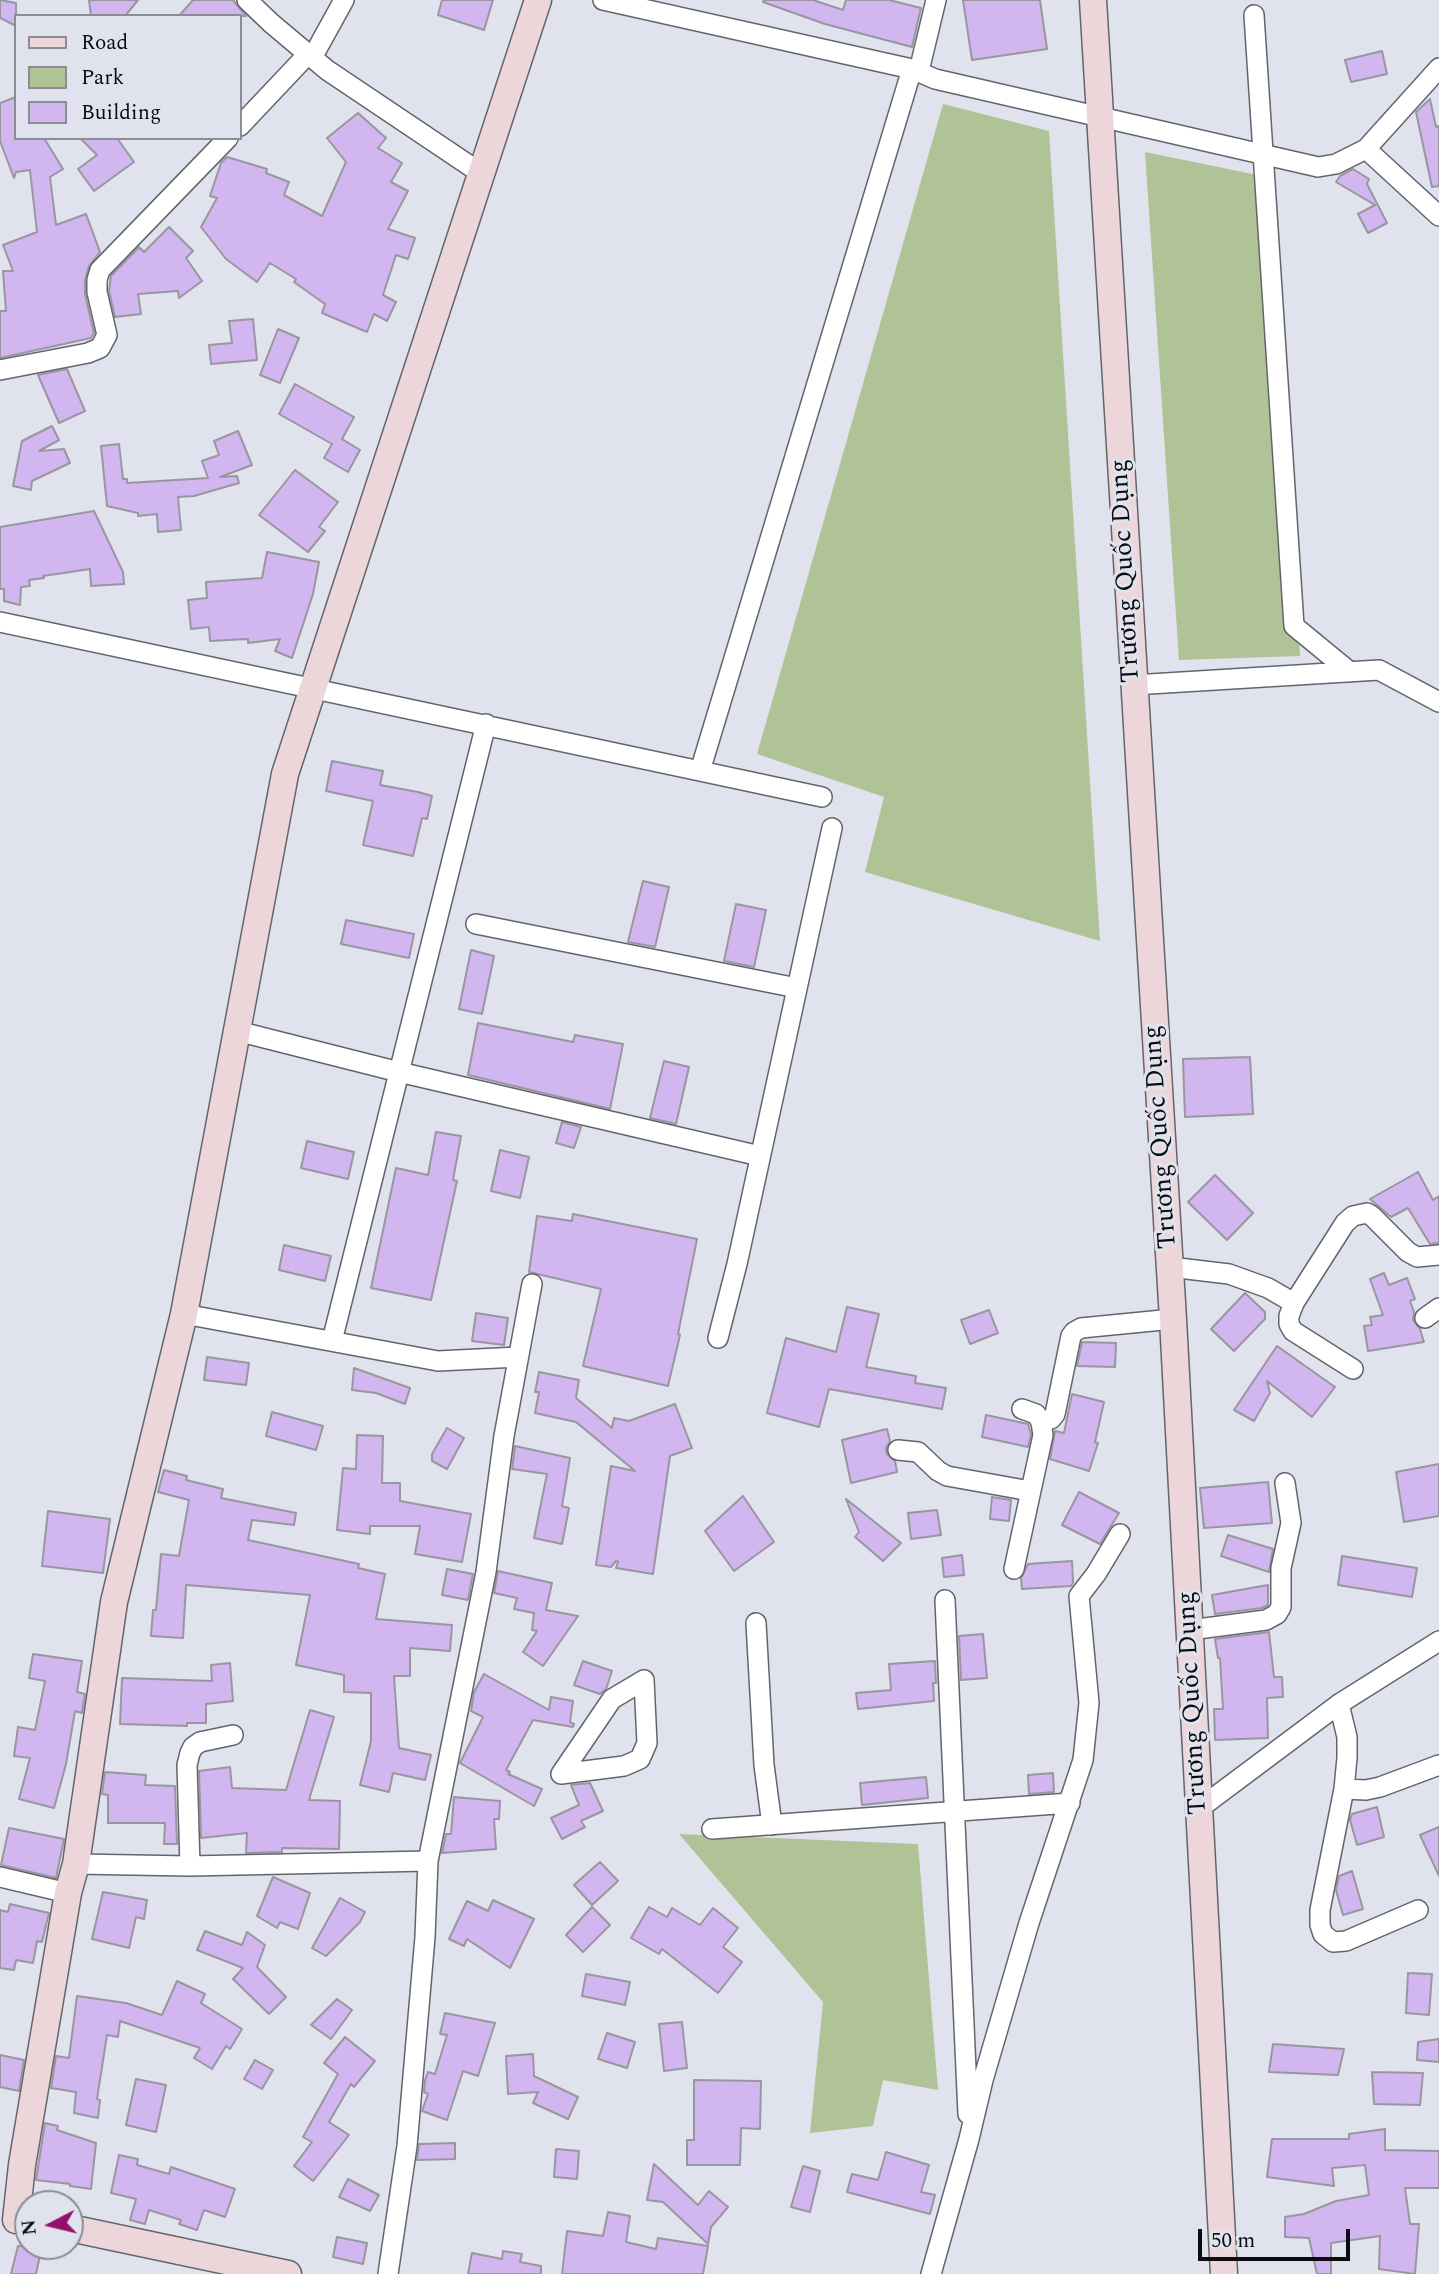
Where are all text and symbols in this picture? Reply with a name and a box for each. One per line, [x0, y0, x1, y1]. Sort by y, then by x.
legend [14, 14, 242, 140]
text: Road [81, 27, 128, 59]
text: Park [81, 62, 124, 94]
text: Building [81, 97, 161, 129]
street label: Trương Quốc Dụng [1106, 458, 1148, 684]
street label: Trương Quốc Dụng [1139, 1024, 1185, 1250]
street label: Trương Quốc Dụng [1173, 1590, 1215, 1816]
north arrow [14, 2190, 84, 2260]
scale bar [1201, 2214, 1353, 2258]
text: N [14, 2218, 45, 2237]
text: 50 m [1211, 2225, 1255, 2257]

